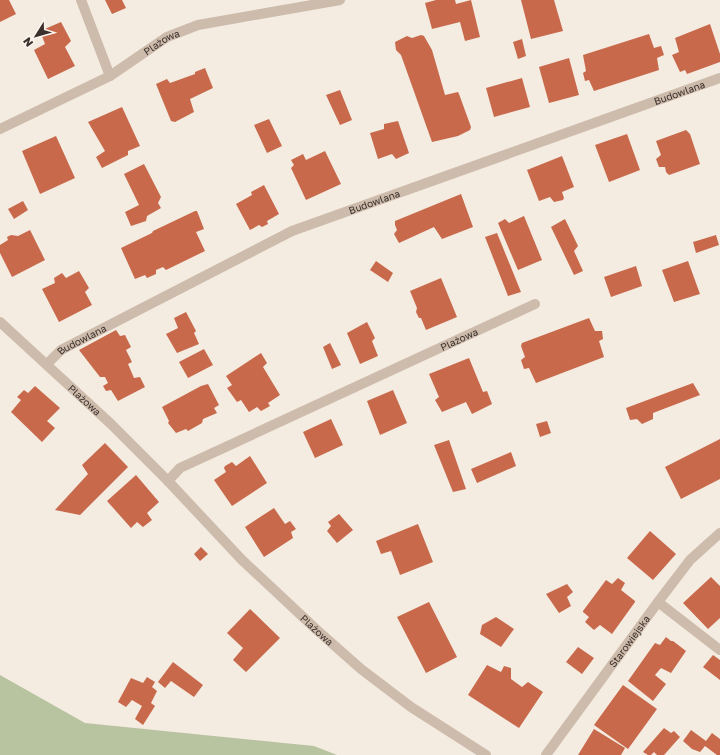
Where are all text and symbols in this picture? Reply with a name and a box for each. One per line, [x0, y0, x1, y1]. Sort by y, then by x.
north arrow [16, 16, 56, 56]
street label: Plażowa [141, 27, 181, 57]
text: N [20, 35, 35, 50]
street label: Budowlana [652, 78, 707, 107]
street label: Budowlana [347, 187, 402, 216]
street label: Budowlana [54, 322, 108, 357]
street label: Plażowa [438, 325, 480, 353]
street label: Plażowa [66, 382, 103, 418]
street label: Plażowa [298, 612, 336, 648]
street label: Starowiejska [606, 613, 652, 670]

